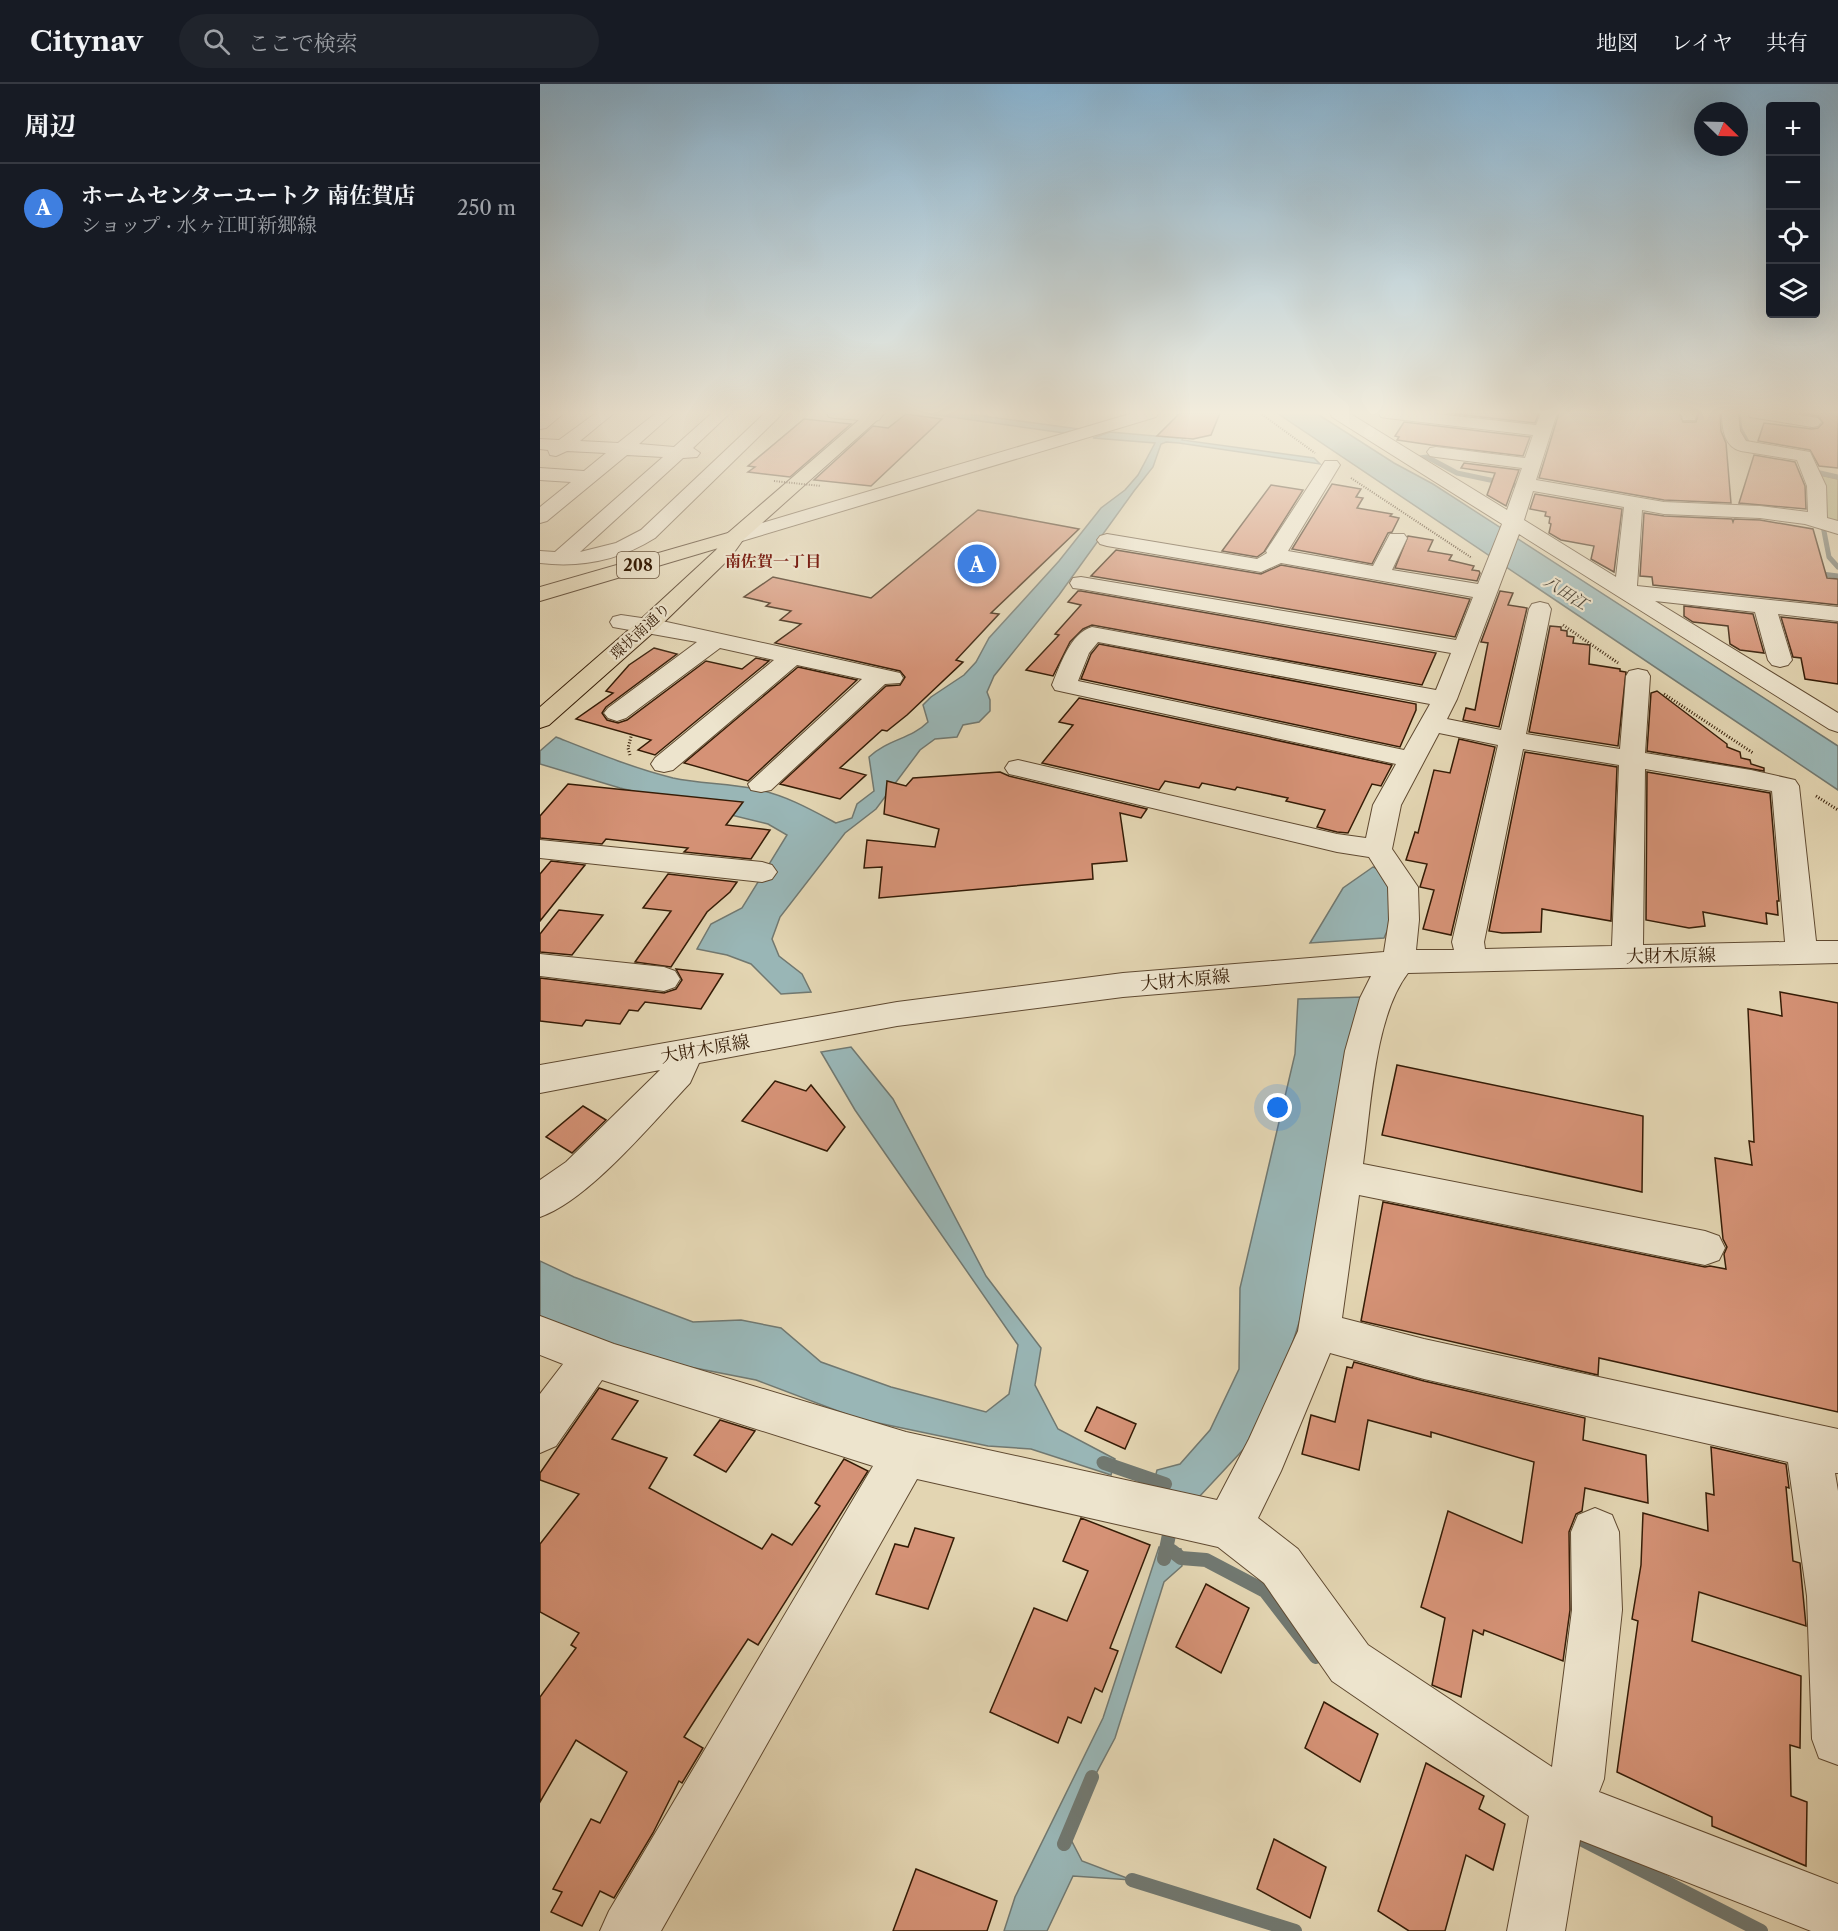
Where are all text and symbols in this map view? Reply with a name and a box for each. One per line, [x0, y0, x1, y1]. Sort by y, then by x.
search box [179, 14, 599, 68]
text: Citynav [30, 24, 143, 58]
icon: search [200, 25, 233, 58]
text: ここで検索 [248, 30, 358, 57]
text: 地図 [1596, 30, 1638, 55]
text: レイヤ [1671, 30, 1733, 55]
text: 共有 [1766, 30, 1808, 55]
north arrow [1694, 102, 1748, 156]
map controls [1766, 102, 1820, 318]
button: + [1766, 102, 1820, 156]
text: 周辺 [24, 110, 76, 142]
button: − [1766, 156, 1820, 210]
text: ホームセンターユートク 南佐賀店 [81, 182, 415, 209]
text: A [36, 196, 51, 220]
text: 250 m [457, 196, 516, 220]
button: locate [1766, 210, 1820, 264]
text: ショップ · 水ヶ江町新郷線 [81, 213, 317, 237]
button: layers [1766, 264, 1820, 318]
pin: A [958, 542, 996, 586]
district label: 南佐賀一丁目 [725, 551, 821, 571]
road number: 208 [617, 552, 659, 578]
water label: 八田江 [1540, 571, 1593, 615]
street label: 環状南通り [606, 598, 674, 664]
street label: 大財木原線 [1626, 944, 1716, 968]
street label: 大財木原線 [1139, 965, 1231, 995]
street label: 大財木原線 [659, 1030, 751, 1068]
your location [1263, 1093, 1292, 1122]

